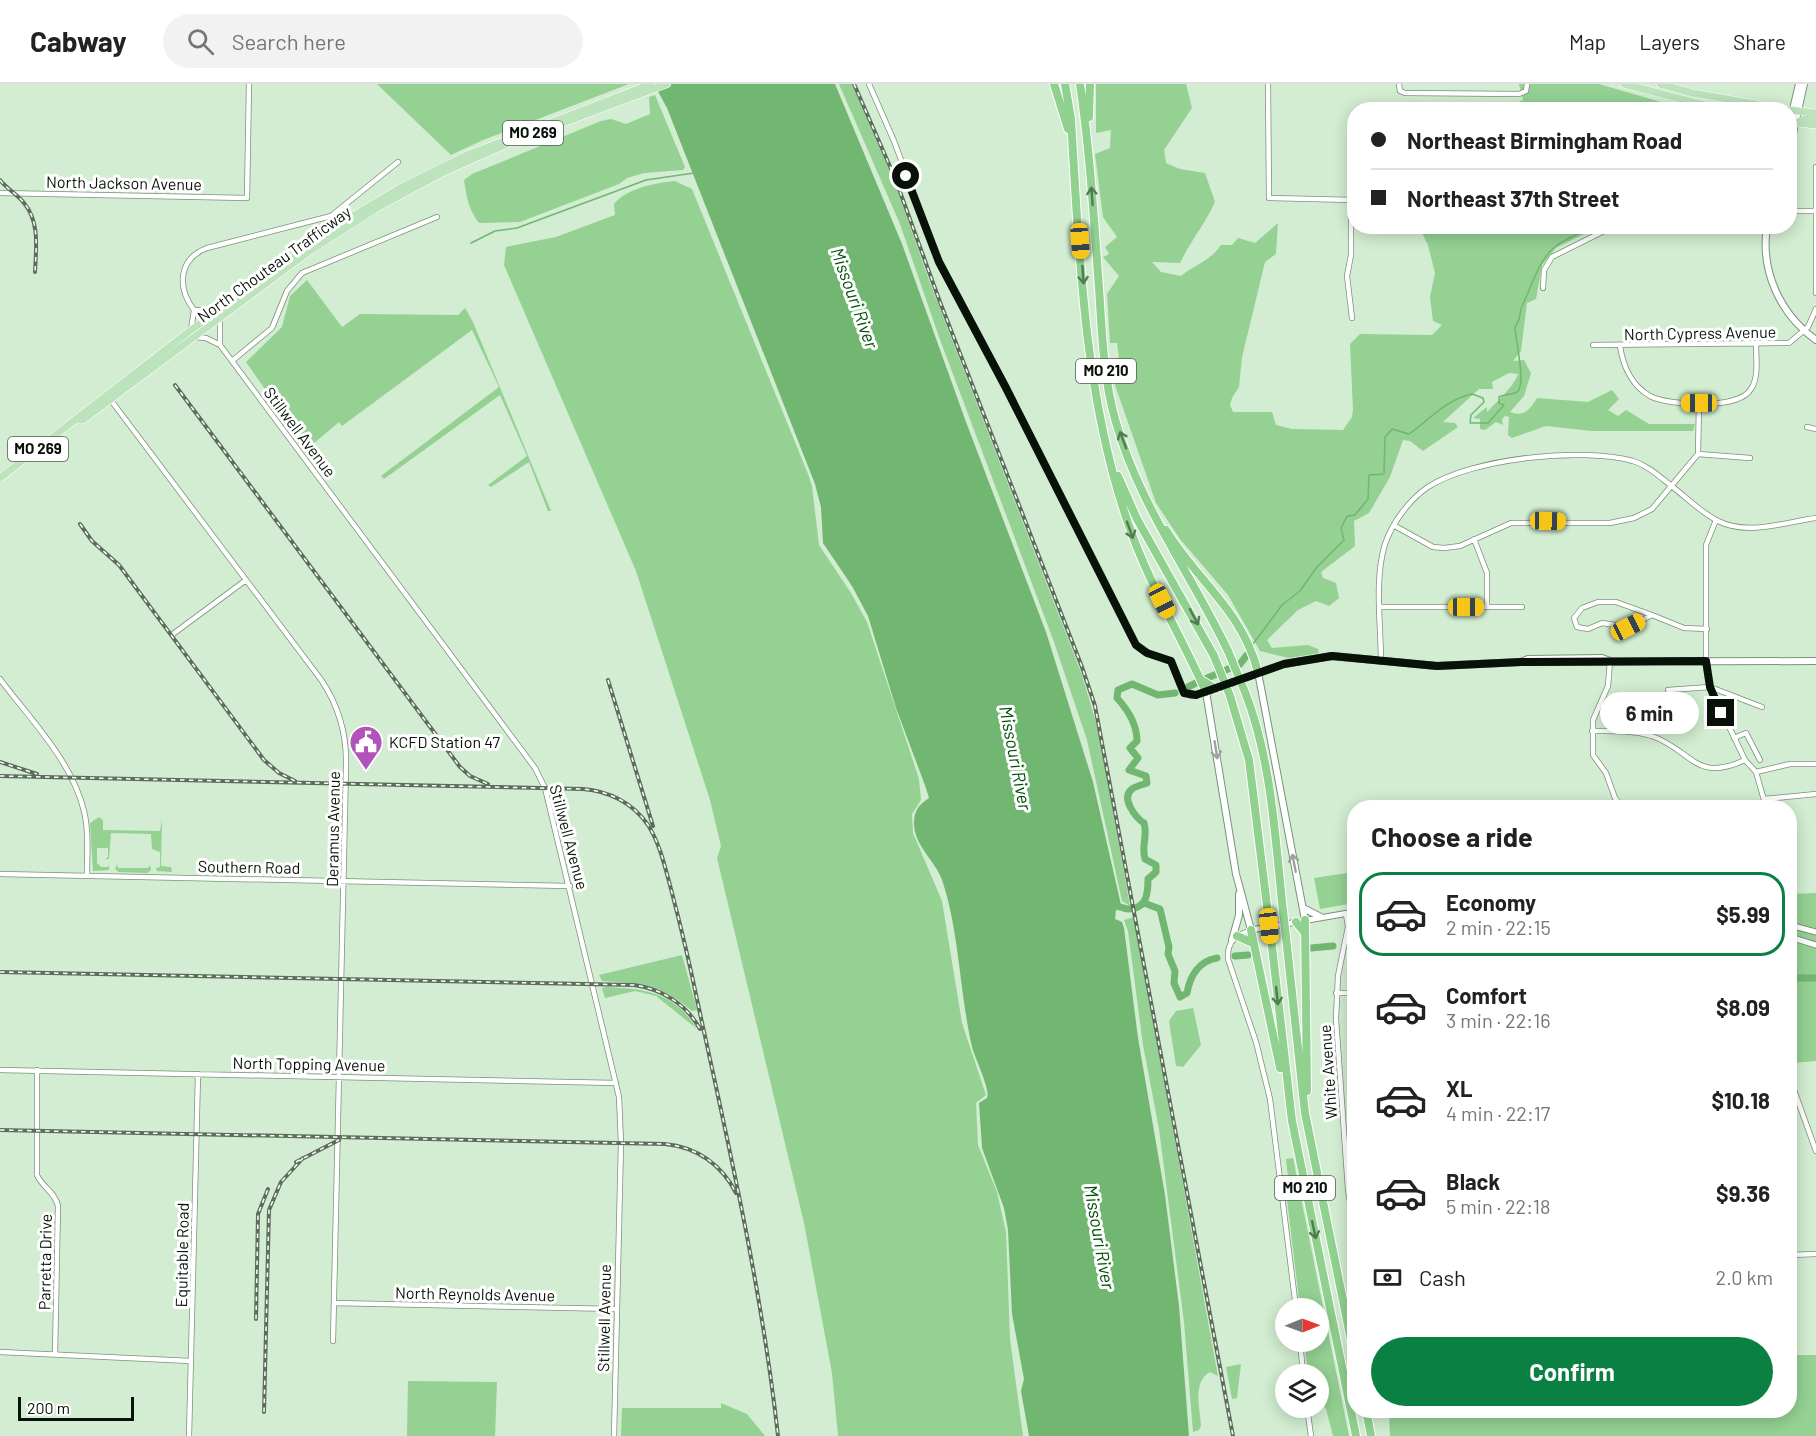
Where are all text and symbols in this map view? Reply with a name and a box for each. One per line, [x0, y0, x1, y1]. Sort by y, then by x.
search box [163, 14, 583, 68]
text: Cabway [30, 24, 127, 58]
icon: search [184, 25, 217, 58]
text: Search here [232, 28, 346, 54]
text: Map [1569, 29, 1606, 54]
text: Layers [1639, 29, 1700, 54]
text: Share [1733, 29, 1786, 54]
road number: MO 269 [503, 121, 563, 145]
text: Northeast Birmingham Road [1407, 127, 1682, 153]
route start [892, 162, 919, 189]
street label: North Jackson Avenue [46, 172, 202, 193]
text: Northeast 37th Street [1407, 185, 1619, 211]
one-way arrow [1086, 186, 1097, 206]
street label: North Chouteau Trafficway [193, 201, 355, 326]
car [1070, 222, 1090, 260]
water label: Missouri River [827, 244, 884, 352]
one-way arrow [1077, 265, 1088, 285]
street label: North Cypress Avenue [1624, 322, 1776, 343]
road number: MO 210 [1076, 359, 1136, 383]
street label: Stillwell Avenue [260, 383, 340, 480]
car [1681, 394, 1717, 412]
one-way arrow [1116, 431, 1127, 450]
road number: MO 269 [8, 437, 68, 461]
car [1530, 512, 1566, 530]
one-way arrow [1125, 520, 1136, 539]
car [1146, 581, 1178, 621]
car [1448, 598, 1484, 616]
one-way arrow [1189, 607, 1200, 625]
car [1608, 611, 1648, 643]
callout: 6 min [1601, 692, 1700, 734]
route end [1707, 699, 1734, 726]
text: 6 min [1626, 701, 1673, 725]
water label: Missouri River [995, 704, 1037, 812]
public building icon: KCFD Station 47 [348, 724, 384, 771]
place label: KCFD Station 47 [389, 732, 501, 751]
one-way arrow [1211, 740, 1222, 759]
street label: Deramus Avenue [322, 771, 343, 887]
street label: Stillwell Avenue [546, 782, 593, 891]
text: Choose a ride [1371, 820, 1533, 852]
one-way arrow [1288, 853, 1299, 873]
street label: Southern Road [198, 856, 300, 877]
icon: car [1374, 887, 1428, 941]
text: Economy [1446, 889, 1536, 915]
text: $5.99 [1716, 901, 1770, 927]
car [1258, 907, 1280, 945]
text: 2 min · 22:15 [1446, 915, 1551, 939]
icon: car [1374, 980, 1428, 1034]
text: Comfort [1446, 982, 1527, 1008]
one-way arrow [1272, 986, 1283, 1006]
text: $8.09 [1716, 994, 1770, 1020]
text: 3 min · 22:16 [1446, 1008, 1550, 1032]
street label: White Avenue [1315, 1024, 1340, 1120]
street label: North Topping Avenue [232, 1053, 386, 1074]
icon: car [1374, 1073, 1428, 1127]
text: XL [1446, 1075, 1472, 1101]
text: $10.18 [1711, 1087, 1770, 1113]
text: 4 min · 22:17 [1446, 1101, 1550, 1125]
icon: car [1374, 1166, 1428, 1220]
text: Black [1446, 1168, 1500, 1194]
road number: MO 210 [1275, 1176, 1335, 1200]
text: $9.36 [1716, 1180, 1770, 1206]
water label: Missouri River [1080, 1183, 1120, 1291]
text: 5 min · 22:18 [1446, 1194, 1551, 1218]
street label: Equitable Road [171, 1202, 192, 1308]
street label: Parretta Drive [34, 1214, 55, 1310]
one-way arrow [1309, 1220, 1320, 1239]
icon: cash [1371, 1261, 1404, 1294]
street label: Stillwell Avenue [593, 1264, 614, 1372]
text: Cash [1419, 1264, 1466, 1290]
text: 2.0 km [1716, 1265, 1773, 1289]
street label: North Reynolds Avenue [395, 1283, 555, 1304]
north arrow [1275, 1298, 1329, 1352]
map controls [1275, 1298, 1329, 1418]
button: Confirm [1371, 1337, 1773, 1406]
button: layers [1275, 1364, 1329, 1418]
scale bar [18, 1394, 134, 1422]
text: 200 m [27, 1398, 70, 1417]

